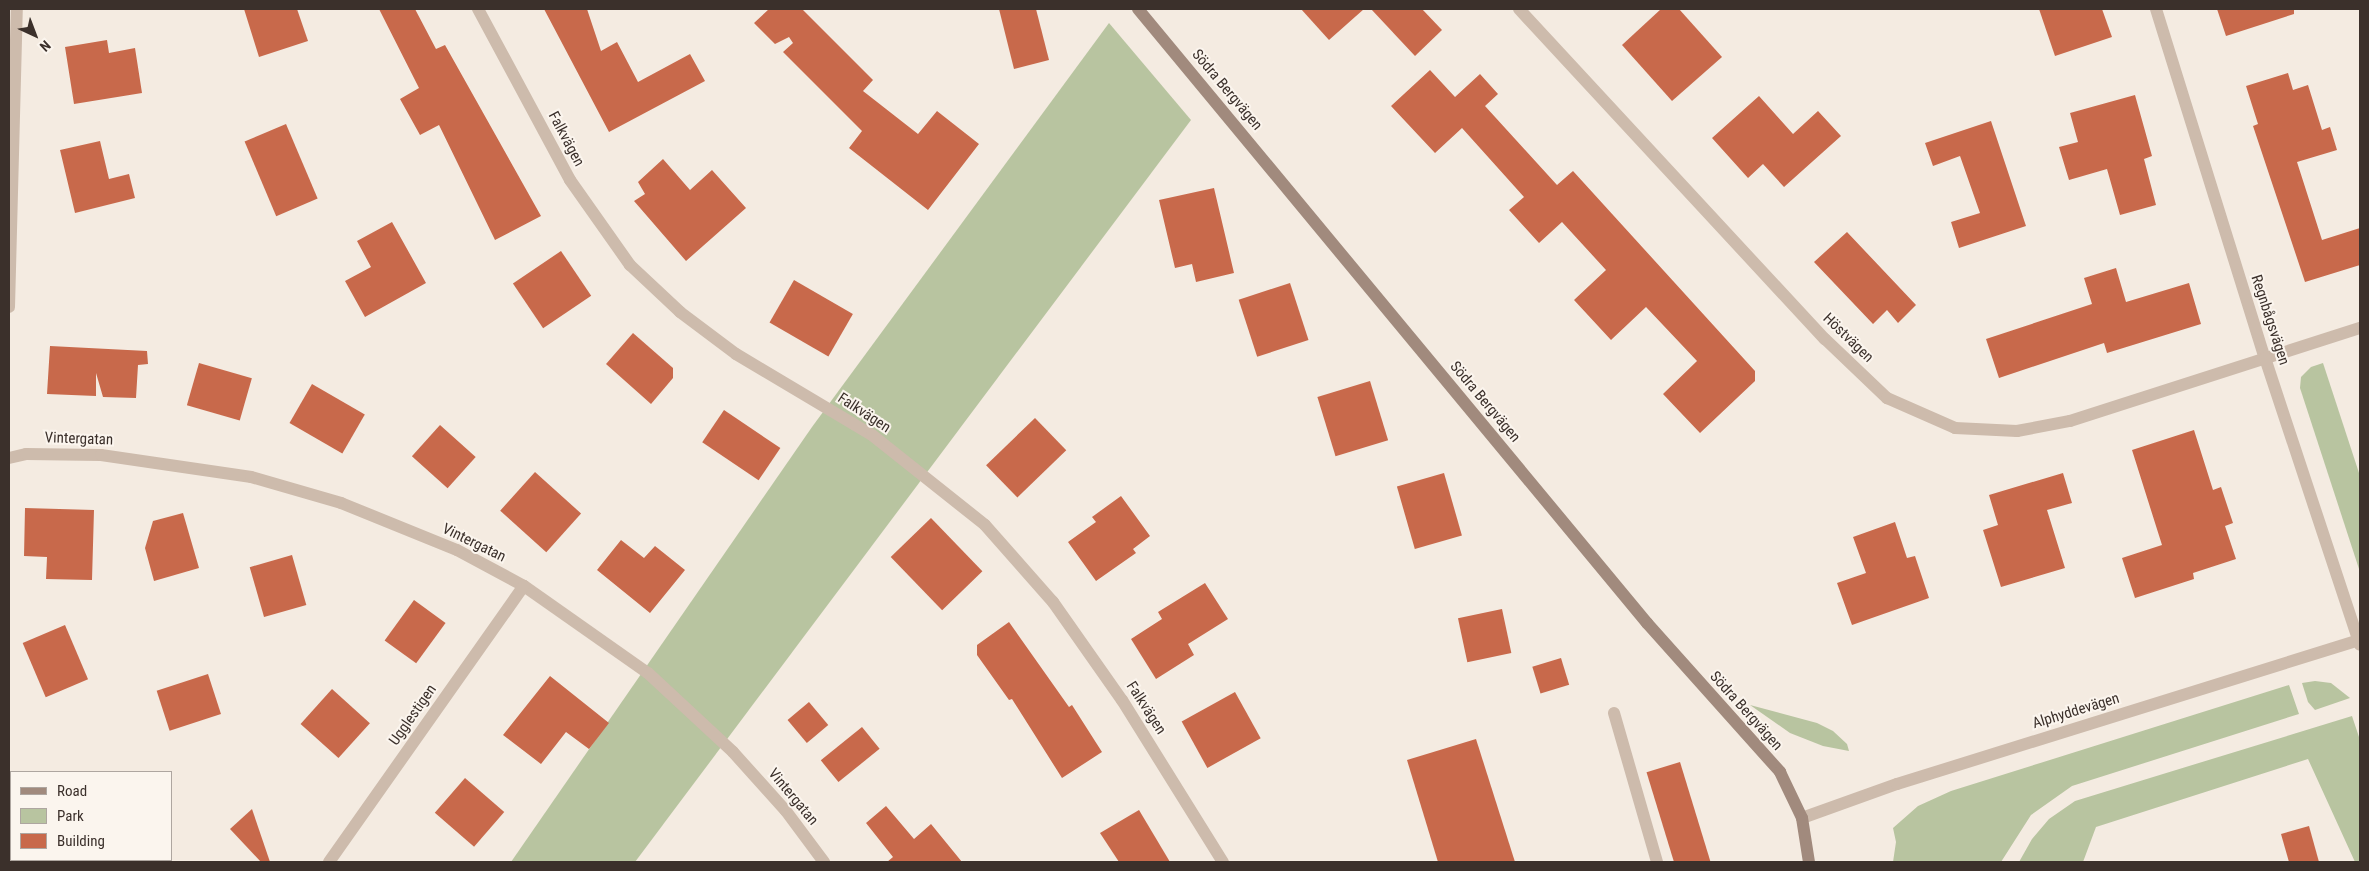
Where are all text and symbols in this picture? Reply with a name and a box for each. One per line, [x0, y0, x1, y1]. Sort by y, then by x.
north arrow [10, 10, 60, 60]
text: N [37, 37, 54, 55]
street label: Södra Bergvägen [1188, 46, 1266, 134]
street label: Falkvägen [544, 108, 588, 170]
street label: Regnbågsvägen [2247, 273, 2293, 367]
street label: Höstvägen [1819, 310, 1877, 366]
street label: Södra Bergvägen [1446, 358, 1524, 446]
street label: Falkvägen [834, 389, 894, 437]
street label: Vintergatan [44, 429, 114, 449]
street label: Vintergatan [439, 520, 509, 566]
street label: Södra Bergvägen [1706, 668, 1786, 754]
street label: Falkvägen [1122, 678, 1170, 738]
street label: Ugglestigen [386, 681, 440, 749]
street label: Alphyddevägen [2030, 689, 2122, 733]
street label: Vintergatan [764, 765, 822, 829]
legend [10, 771, 172, 861]
text: Road [57, 782, 87, 800]
text: Park [57, 807, 84, 825]
text: Building [57, 832, 105, 850]

